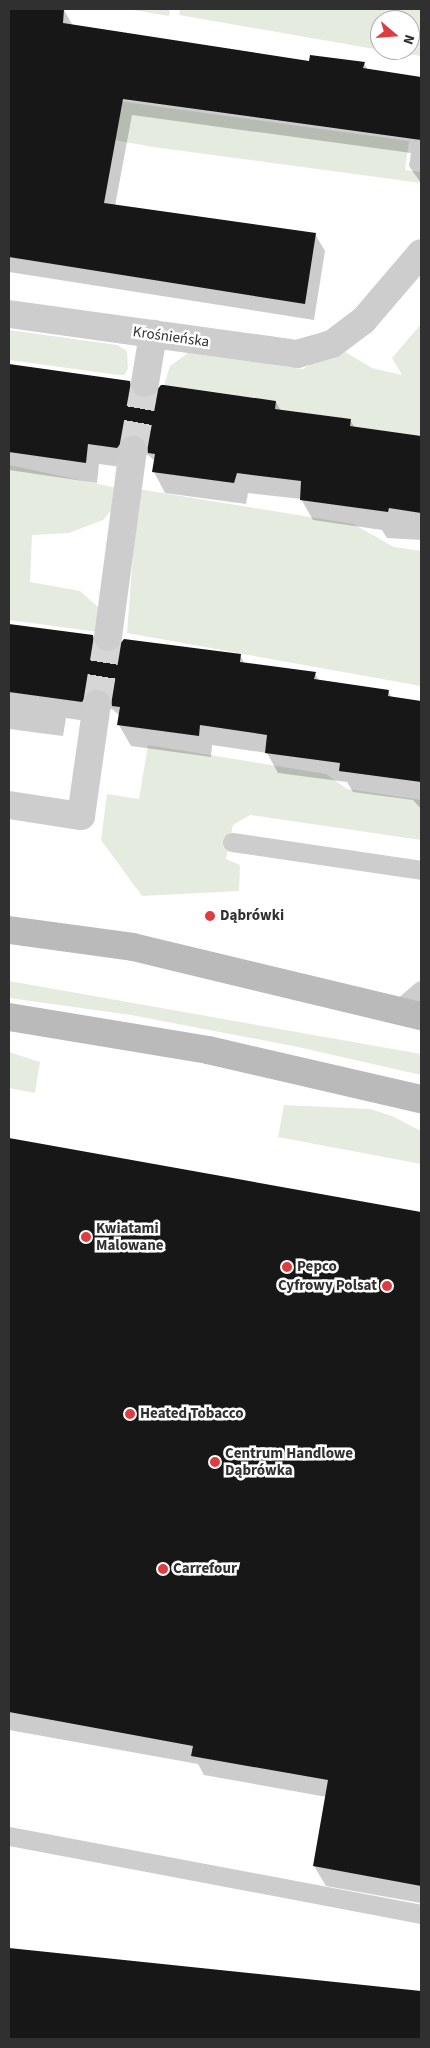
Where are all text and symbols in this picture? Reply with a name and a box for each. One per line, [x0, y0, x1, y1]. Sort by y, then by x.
north arrow [370, 10, 420, 60]
text: N [397, 32, 419, 47]
street label: Krośnieńska [132, 323, 210, 351]
place label: Dąbrówki [220, 907, 284, 925]
marker: Dąbrówki [204, 910, 216, 922]
place label: Kwiatami Malowane [96, 1219, 164, 1254]
marker: Kwiatami Malowane [80, 1231, 92, 1243]
place label: Pepco [297, 1258, 337, 1276]
marker: Pepco [281, 1261, 293, 1273]
place label: Cyfrowy Polsat [278, 1277, 377, 1295]
marker: Cyfrowy Polsat [381, 1280, 393, 1292]
place label: Heated Tobacco [140, 1405, 244, 1423]
marker: Heated Tobacco [124, 1408, 136, 1420]
place label: Centrum Handlowe Dąbrówka [225, 1444, 353, 1479]
marker: Centrum Handlowe Dąbrówka [209, 1456, 221, 1468]
place label: Carrefour [173, 1560, 237, 1578]
marker: Carrefour [157, 1563, 169, 1575]

